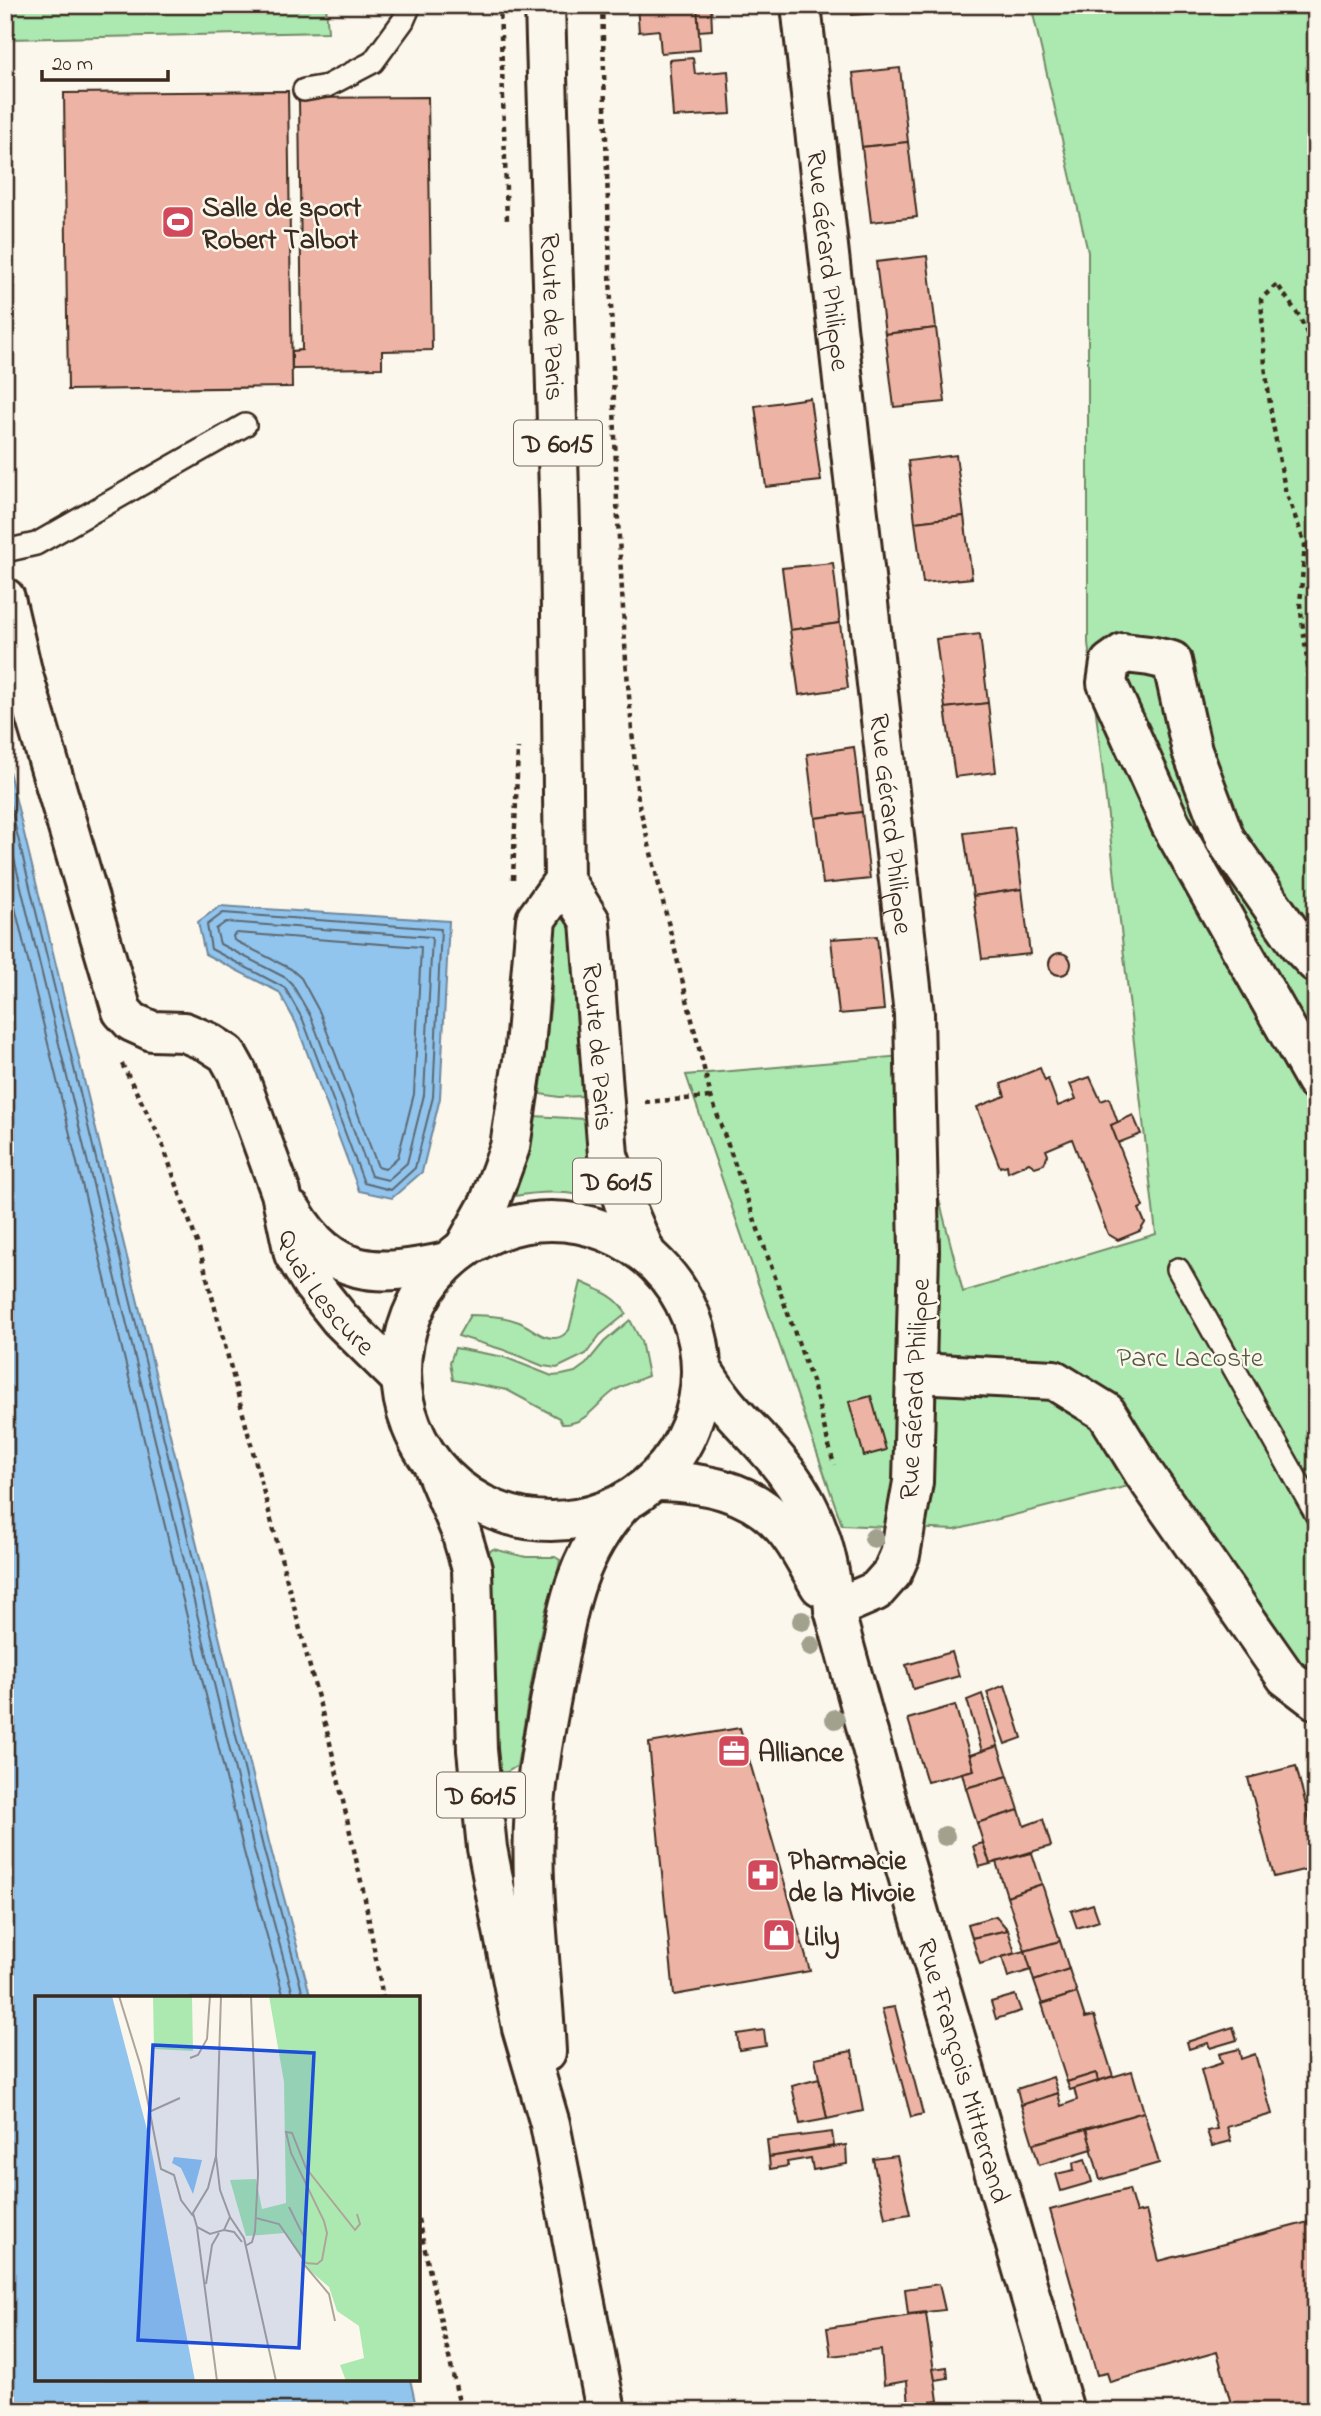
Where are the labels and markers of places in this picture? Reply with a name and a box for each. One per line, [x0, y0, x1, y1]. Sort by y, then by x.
place label: Salle de sport Robert Talbot [202, 189, 362, 262]
sports icon: Salle de sport Robert Talbot [159, 203, 197, 241]
office icon: Alliance [715, 1732, 753, 1770]
place label: Alliance [758, 1734, 845, 1775]
place label: Pharmacie de la Mivoie [788, 1842, 917, 1915]
pharmacy icon: Pharmacie de la Mivoie [744, 1856, 782, 1894]
shop icon: Lily [760, 1916, 798, 1954]
place label: Lily [804, 1918, 840, 1959]

